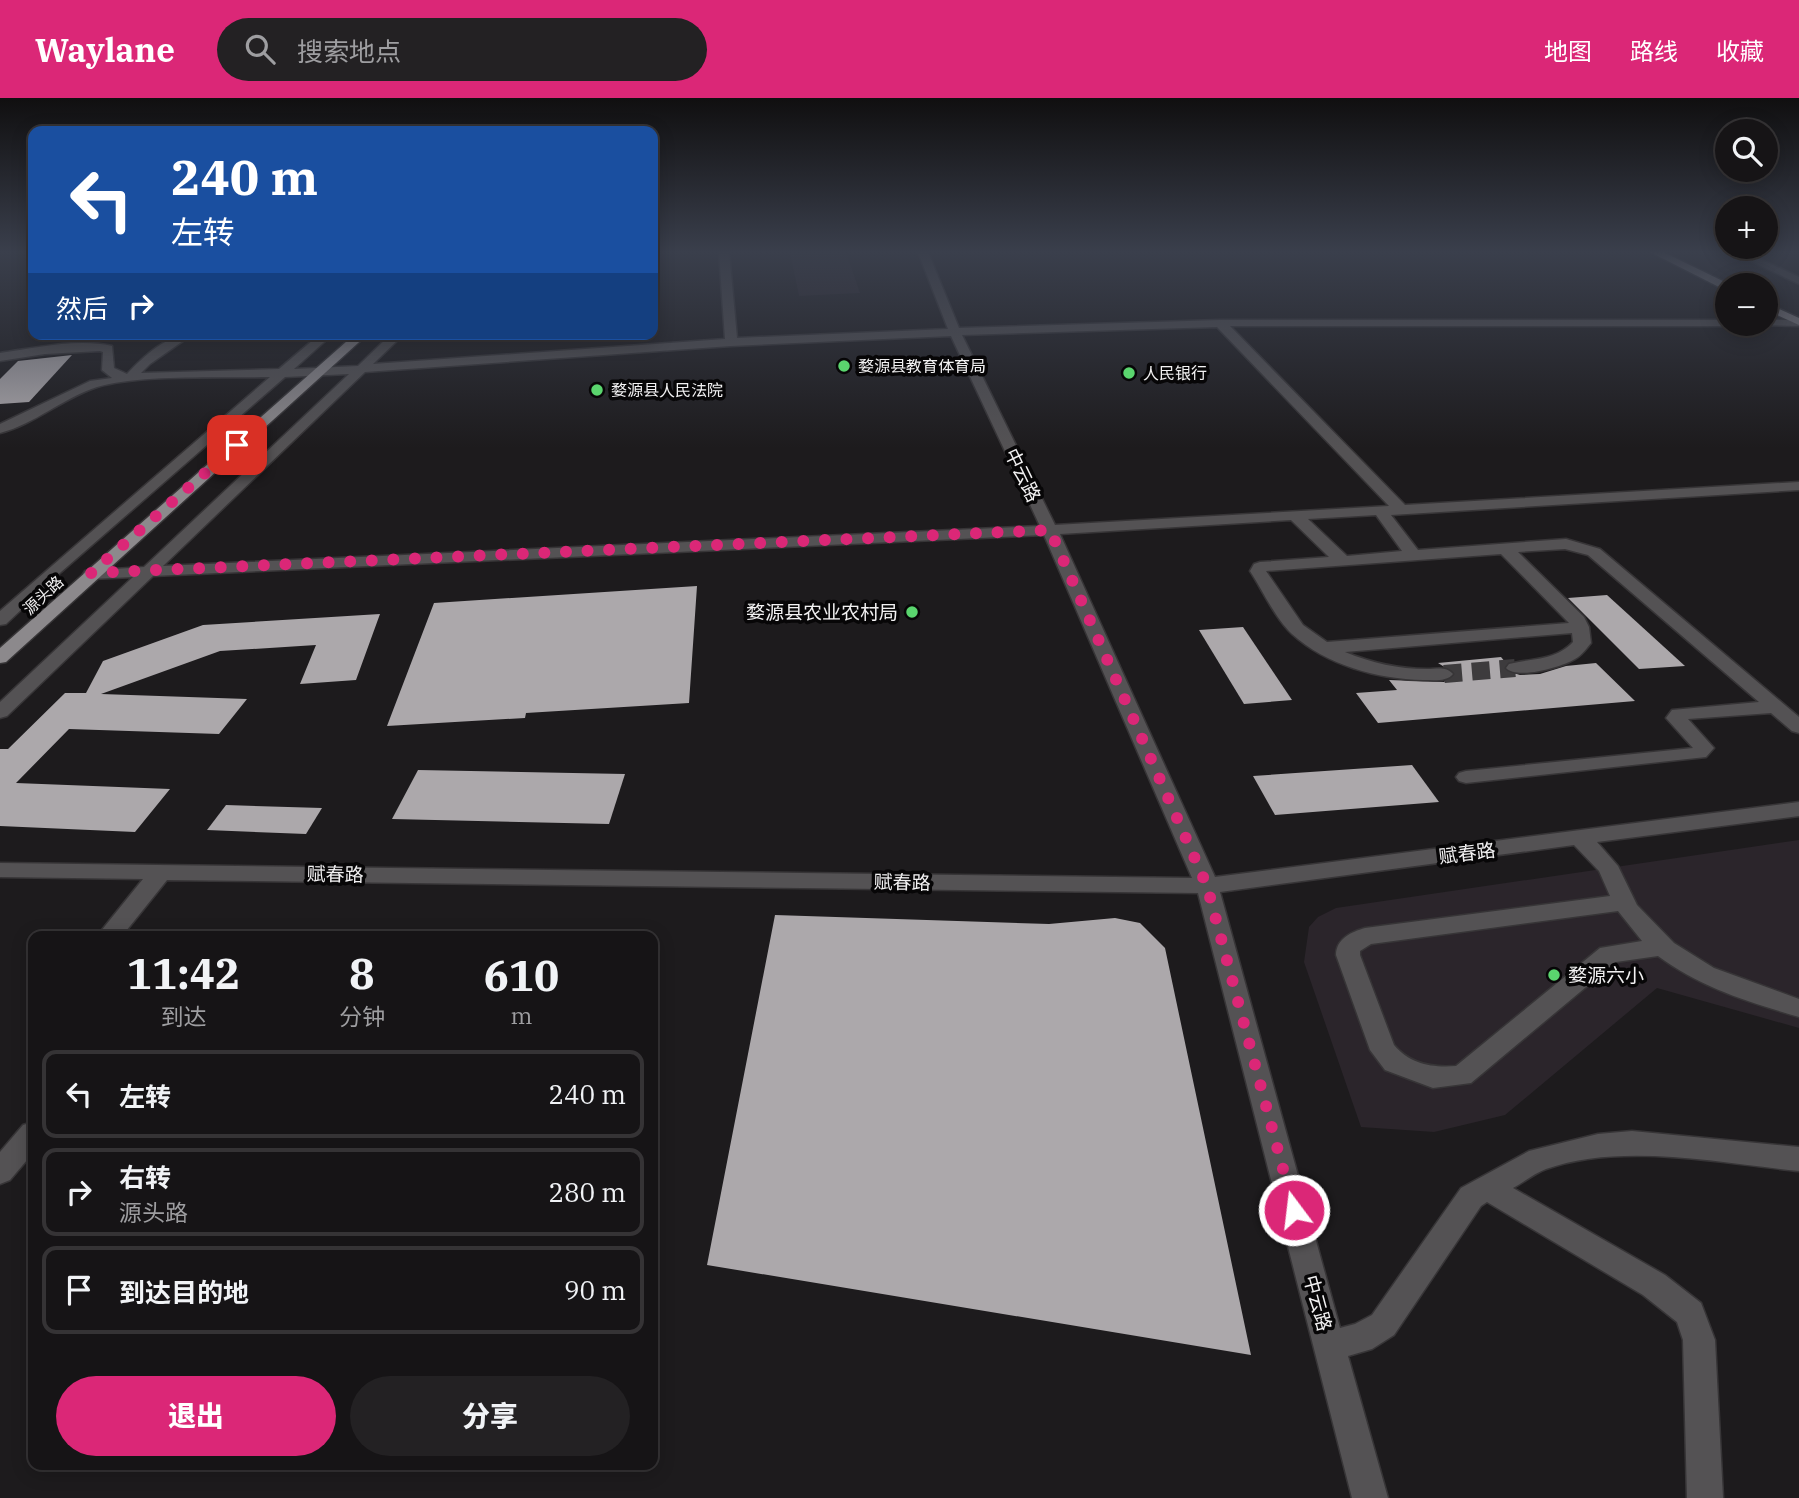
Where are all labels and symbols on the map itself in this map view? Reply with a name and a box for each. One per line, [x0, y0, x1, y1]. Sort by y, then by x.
place label: 婺源县教育体育局 [858, 356, 986, 376]
marker: 婺源县教育体育局 [836, 358, 852, 374]
place label: 人民银行 [1143, 363, 1207, 383]
marker: 人民银行 [1121, 365, 1137, 381]
place label: 婺源县人民法院 [611, 380, 723, 400]
marker: 婺源县人民法院 [589, 382, 605, 398]
pin [207, 415, 267, 475]
street label: 中云路 [1000, 444, 1046, 506]
street label: 源头路 [19, 571, 67, 619]
place label: 婺源县农业农村局 [746, 600, 898, 624]
marker: 婺源县农业农村局 [904, 604, 920, 620]
street label: 赋春路 [1437, 838, 1497, 868]
street label: 赋春路 [306, 862, 364, 886]
street label: 赋春路 [873, 870, 931, 894]
place label: 婺源六小 [1568, 963, 1644, 987]
marker: 婺源六小 [1546, 967, 1562, 983]
position arrow [1257, 1173, 1331, 1247]
street label: 中云路 [1299, 1272, 1337, 1334]

